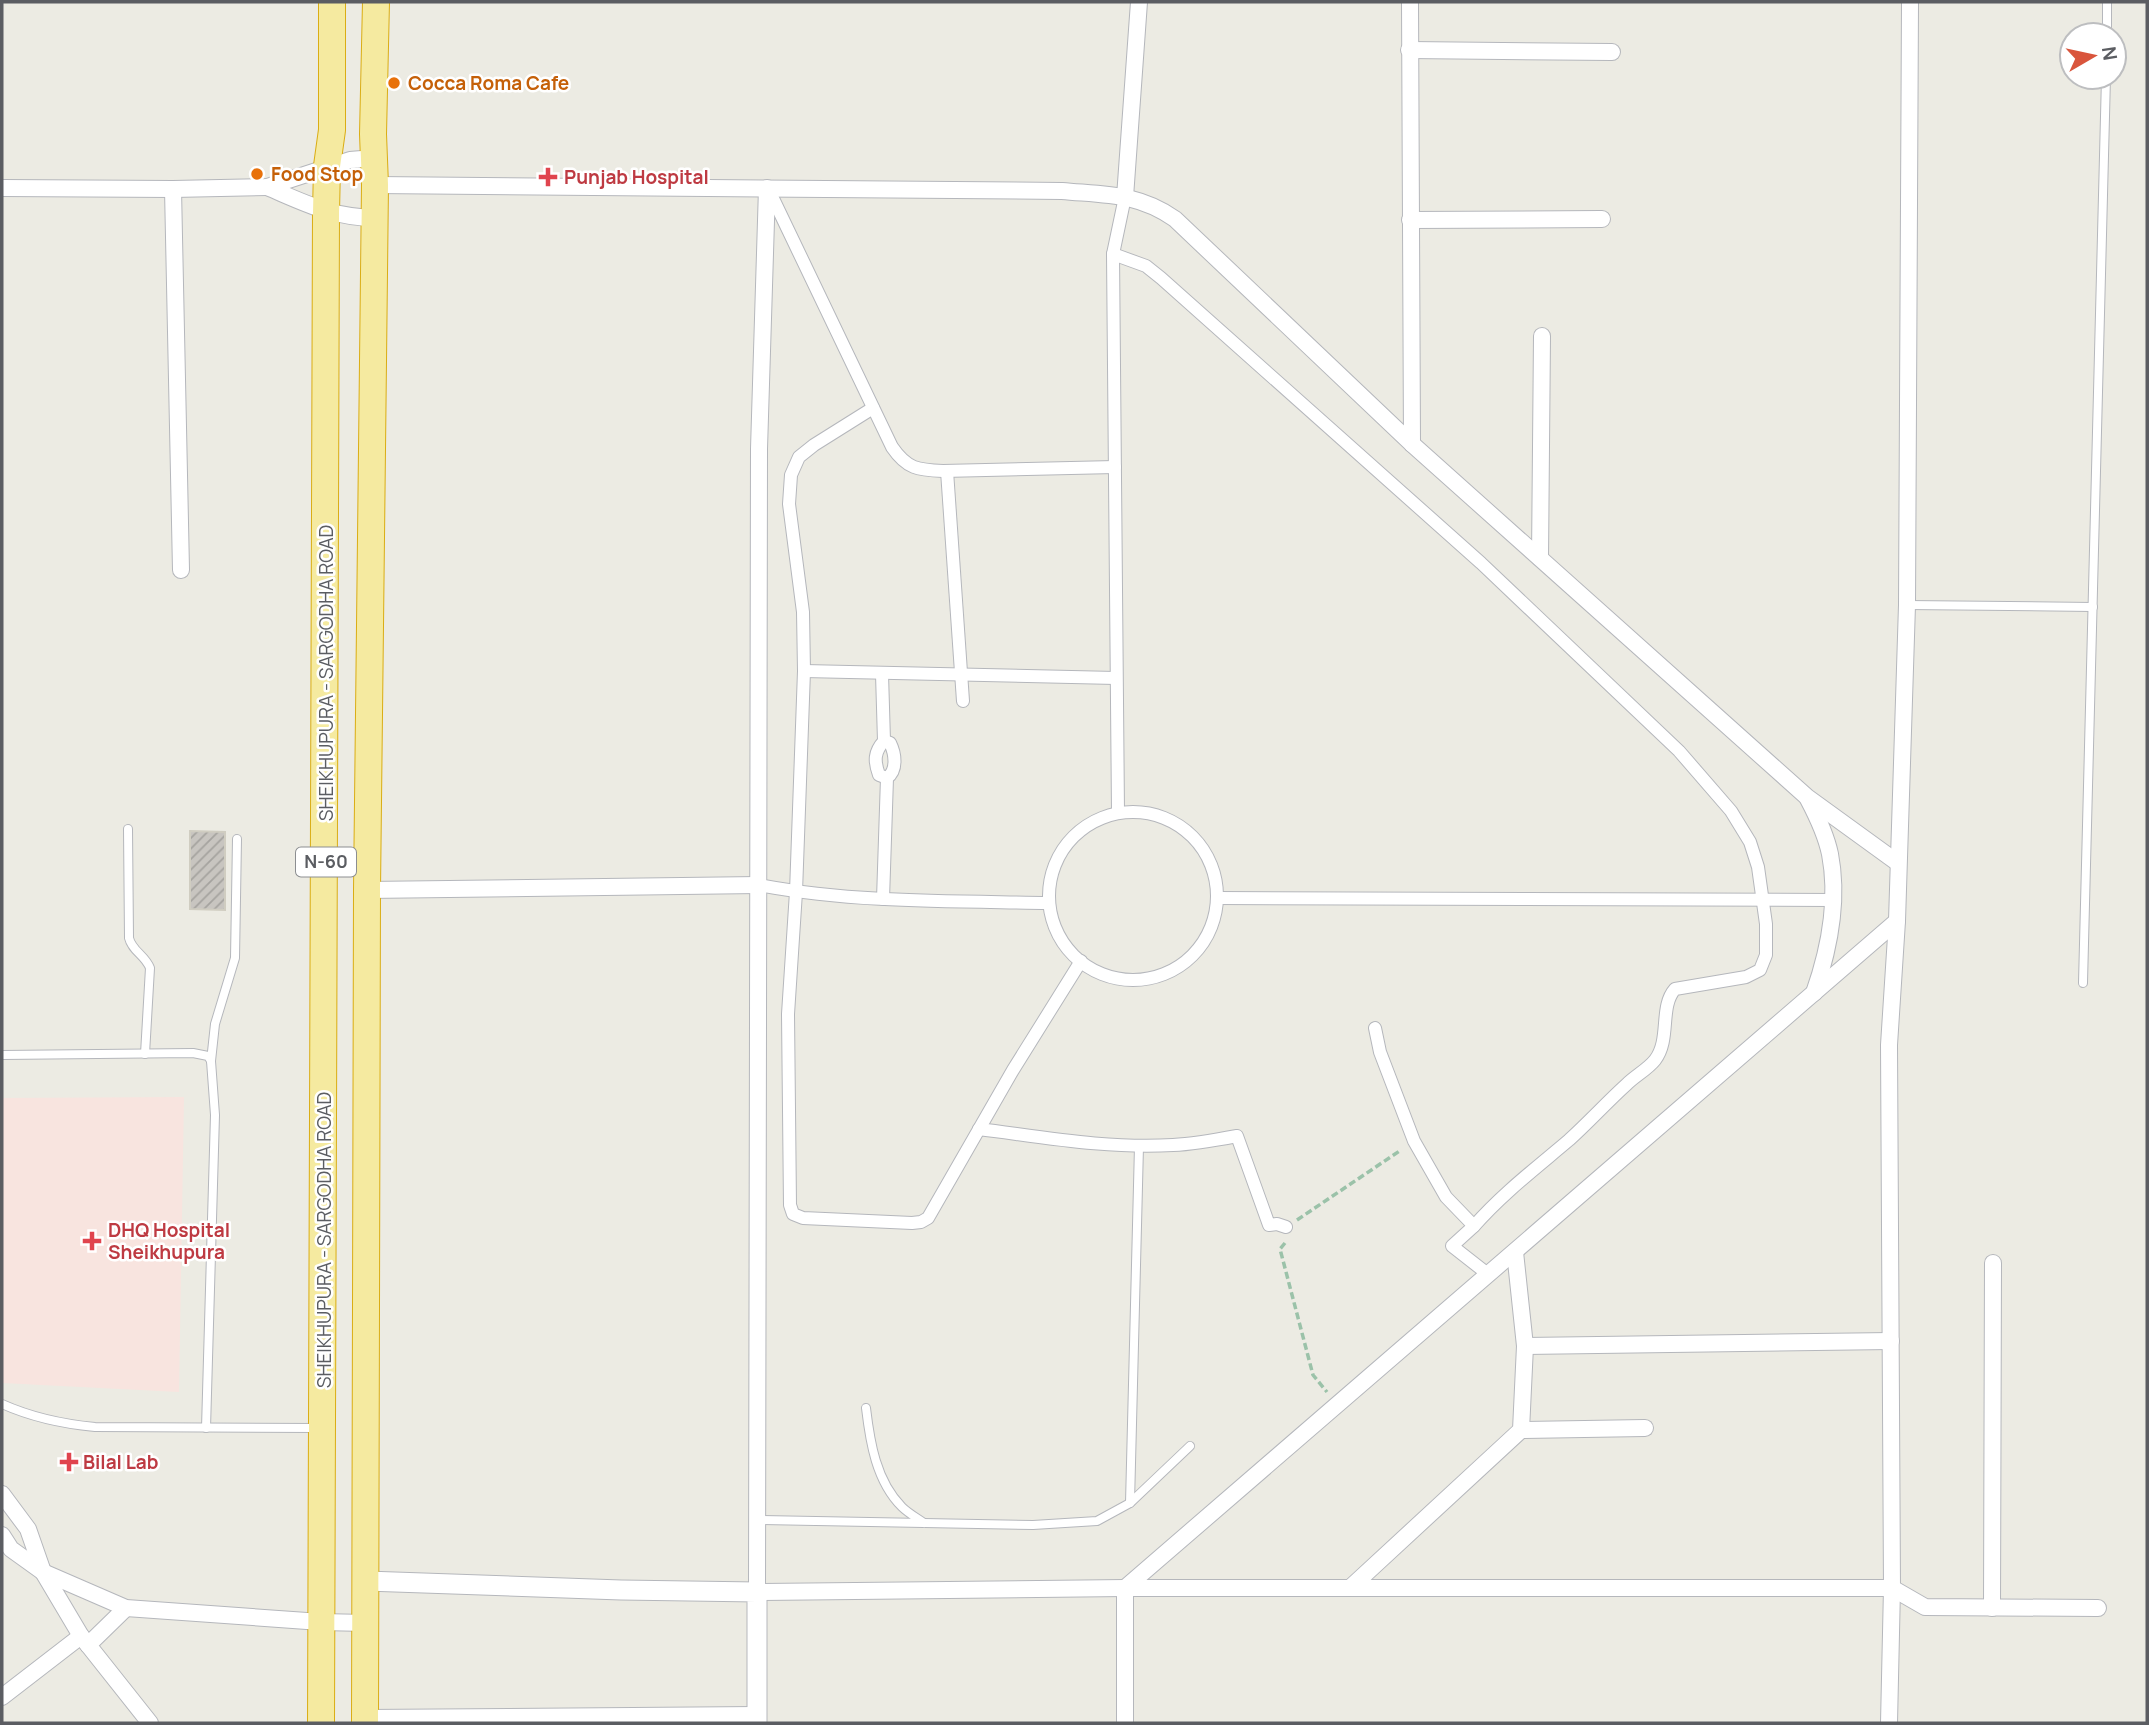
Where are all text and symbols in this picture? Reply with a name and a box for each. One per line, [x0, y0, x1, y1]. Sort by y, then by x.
north arrow [2058, 21, 2128, 91]
text: N [2096, 45, 2124, 62]
place label: Cocca Roma Cafe [408, 70, 569, 96]
marker: Cocca Roma Cafe [386, 75, 402, 91]
place label: Food Stop [271, 161, 363, 187]
place label: Punjab Hospital [564, 164, 709, 190]
marker: Food Stop [249, 166, 265, 182]
marker: Punjab Hospital [538, 167, 558, 187]
street label: SHEIKHUPURA - SARGODHA ROAD [313, 525, 339, 821]
road number: N-60 [296, 848, 356, 876]
street label: SHEIKHUPURA - SARGODHA ROAD [311, 1092, 337, 1388]
place label: DHQ Hospital Sheikhupura [108, 1217, 230, 1265]
marker: DHQ Hospital Sheikhupura [82, 1231, 102, 1251]
place label: Bilal Lab [83, 1449, 159, 1475]
marker: Bilal Lab [61, 1454, 77, 1470]

